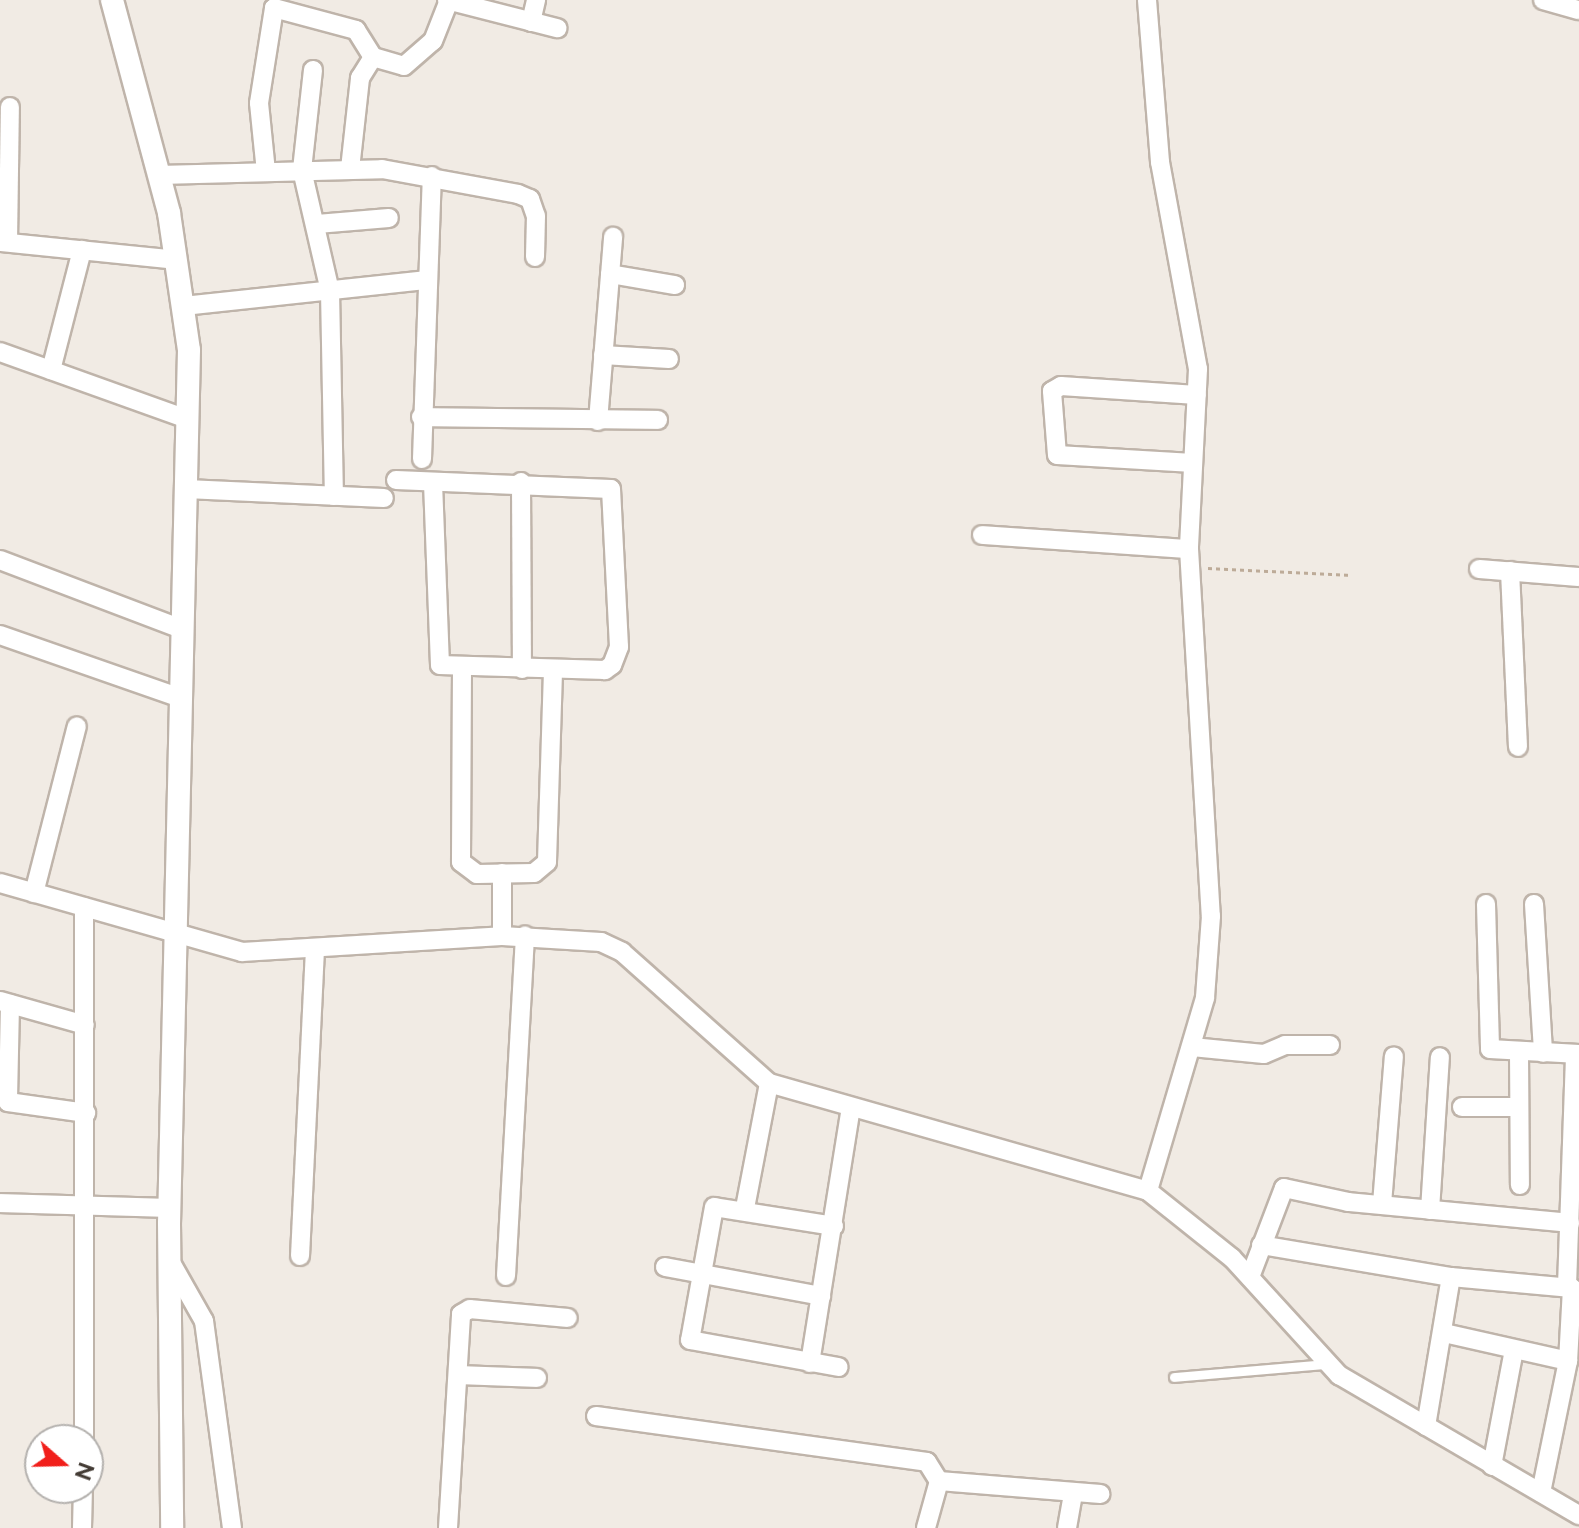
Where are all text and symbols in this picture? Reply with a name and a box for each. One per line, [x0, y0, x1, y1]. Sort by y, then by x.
north arrow [24, 1424, 104, 1504]
text: N [70, 1459, 100, 1484]

